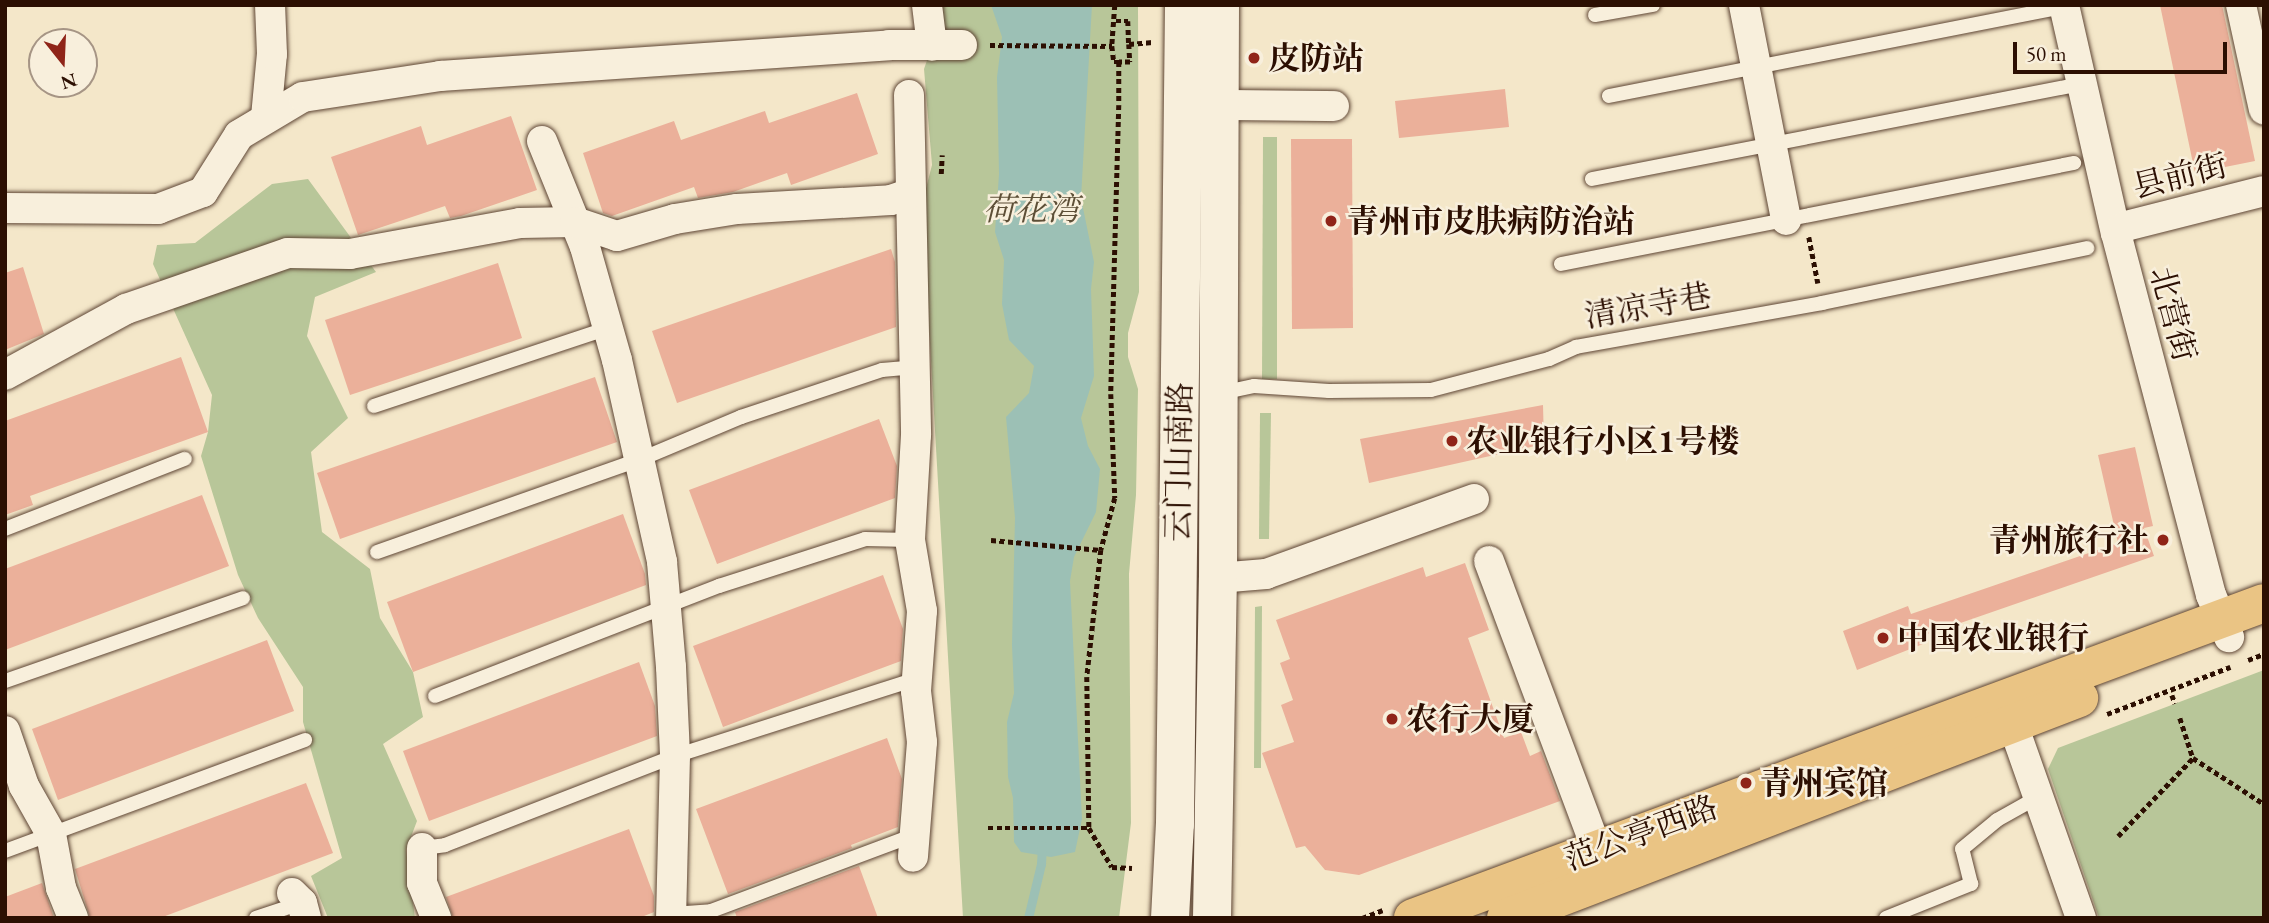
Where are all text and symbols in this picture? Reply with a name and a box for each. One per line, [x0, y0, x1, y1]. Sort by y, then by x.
north arrow [28, 28, 98, 98]
scale bar [2017, 28, 2230, 72]
place label: 皮防站 [1268, 39, 1364, 77]
text: 50 m [2026, 40, 2067, 67]
marker: 皮防站 [1246, 50, 1262, 66]
text: N [58, 67, 80, 96]
street label: 县前街 [2129, 146, 2231, 206]
park label: 荷花湾 [983, 190, 1079, 228]
place label: 青州市皮肤病防治站 [1347, 202, 1635, 240]
marker: 青州市皮肤病防治站 [1321, 211, 1341, 231]
street label: 北营街 [2142, 263, 2204, 365]
street label: 清凉寺巷 [1582, 276, 1714, 336]
street label: 云门山南路 [1158, 382, 1200, 542]
place label: 农业银行小区1号楼 [1466, 422, 1739, 460]
marker: 农业银行小区1号楼 [1444, 433, 1460, 449]
place label: 青州旅行社 [1989, 521, 2149, 559]
marker: 青州旅行社 [2155, 532, 2171, 548]
place label: 中国农业银行 [1897, 619, 2089, 657]
marker: 中国农业银行 [1875, 630, 1891, 646]
place label: 农行大厦 [1406, 700, 1534, 738]
marker: 农行大厦 [1384, 711, 1400, 727]
place label: 青州宾馆 [1760, 764, 1888, 802]
marker: 青州宾馆 [1738, 775, 1754, 791]
street label: 范公亭西路 [1559, 788, 1723, 878]

